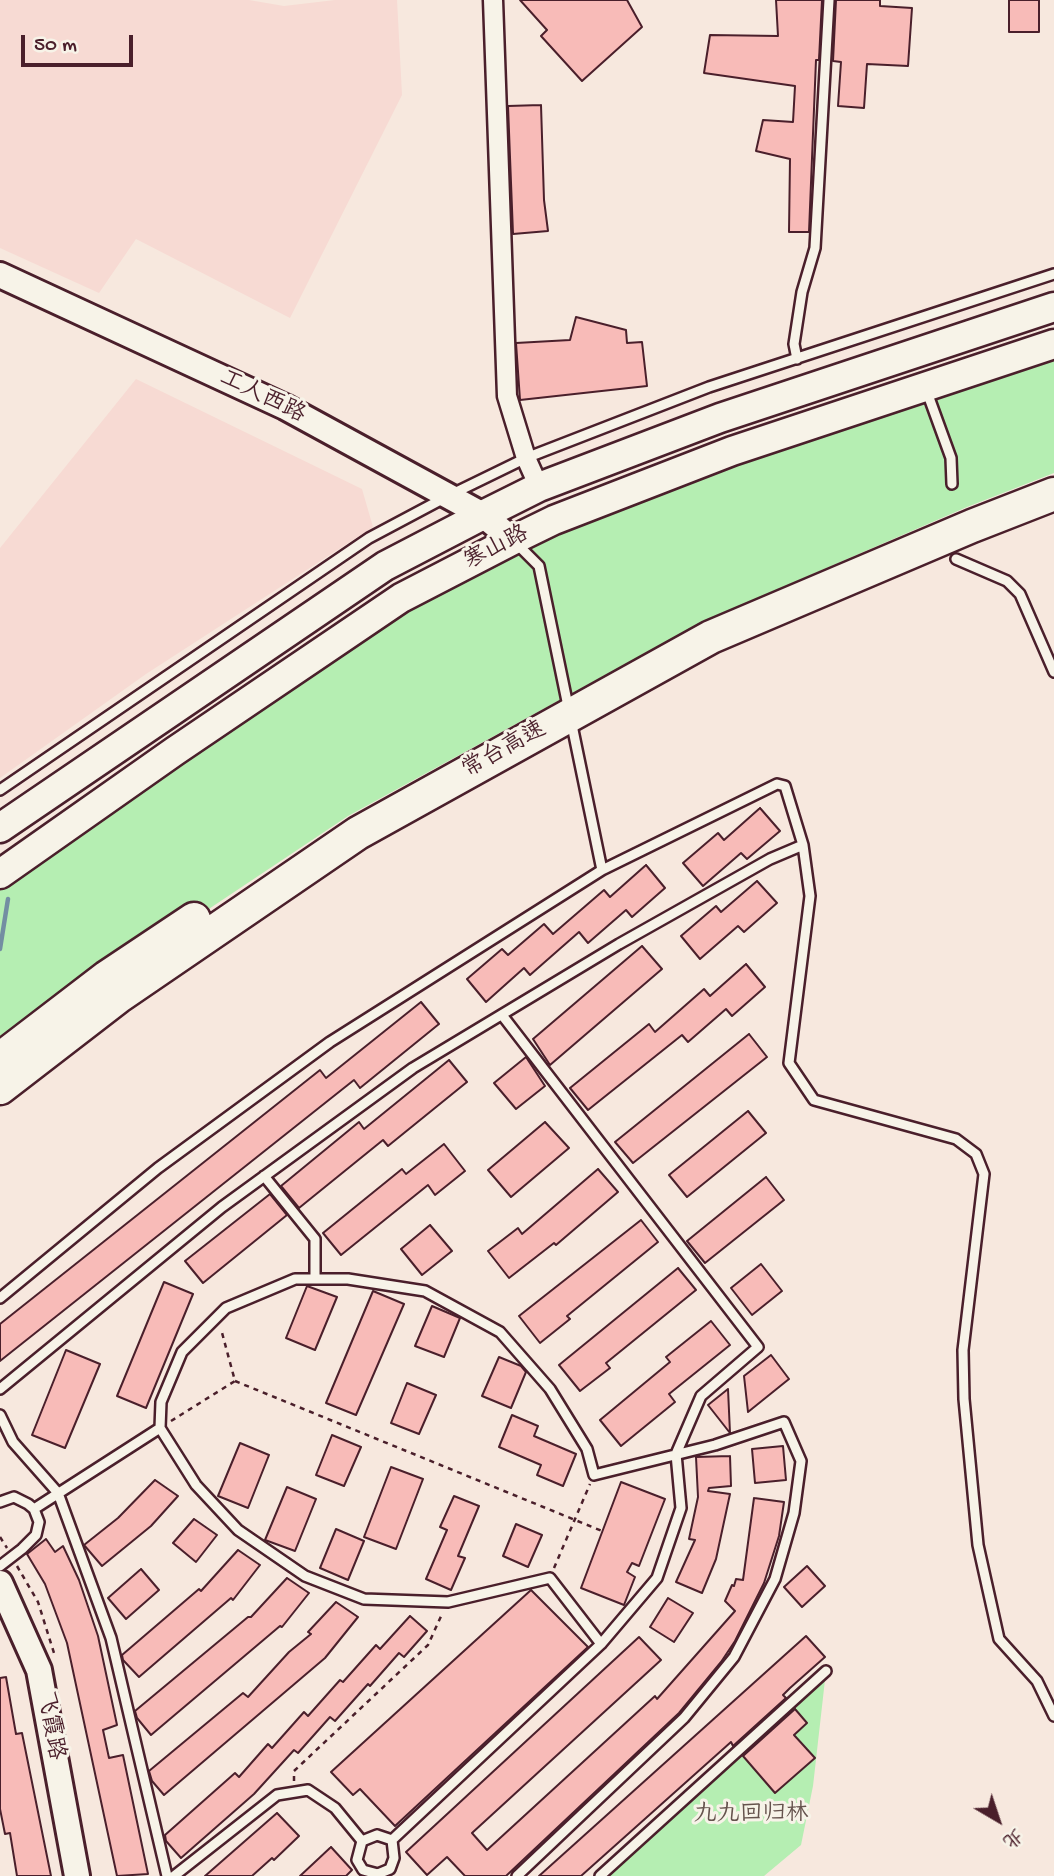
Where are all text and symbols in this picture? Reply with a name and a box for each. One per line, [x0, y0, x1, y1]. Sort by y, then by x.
scale bar [24, 21, 136, 65]
text: 50 m [34, 34, 77, 59]
street label: 工人西路 [215, 365, 309, 431]
street label: 寒山路 [460, 521, 534, 577]
street label: 常台高速 [458, 717, 552, 785]
street label: 飞霞路 [29, 1690, 69, 1762]
north arrow [963, 1785, 1033, 1855]
park label: 九九回归林 [694, 1801, 808, 1829]
text: 北 [997, 1822, 1026, 1852]

